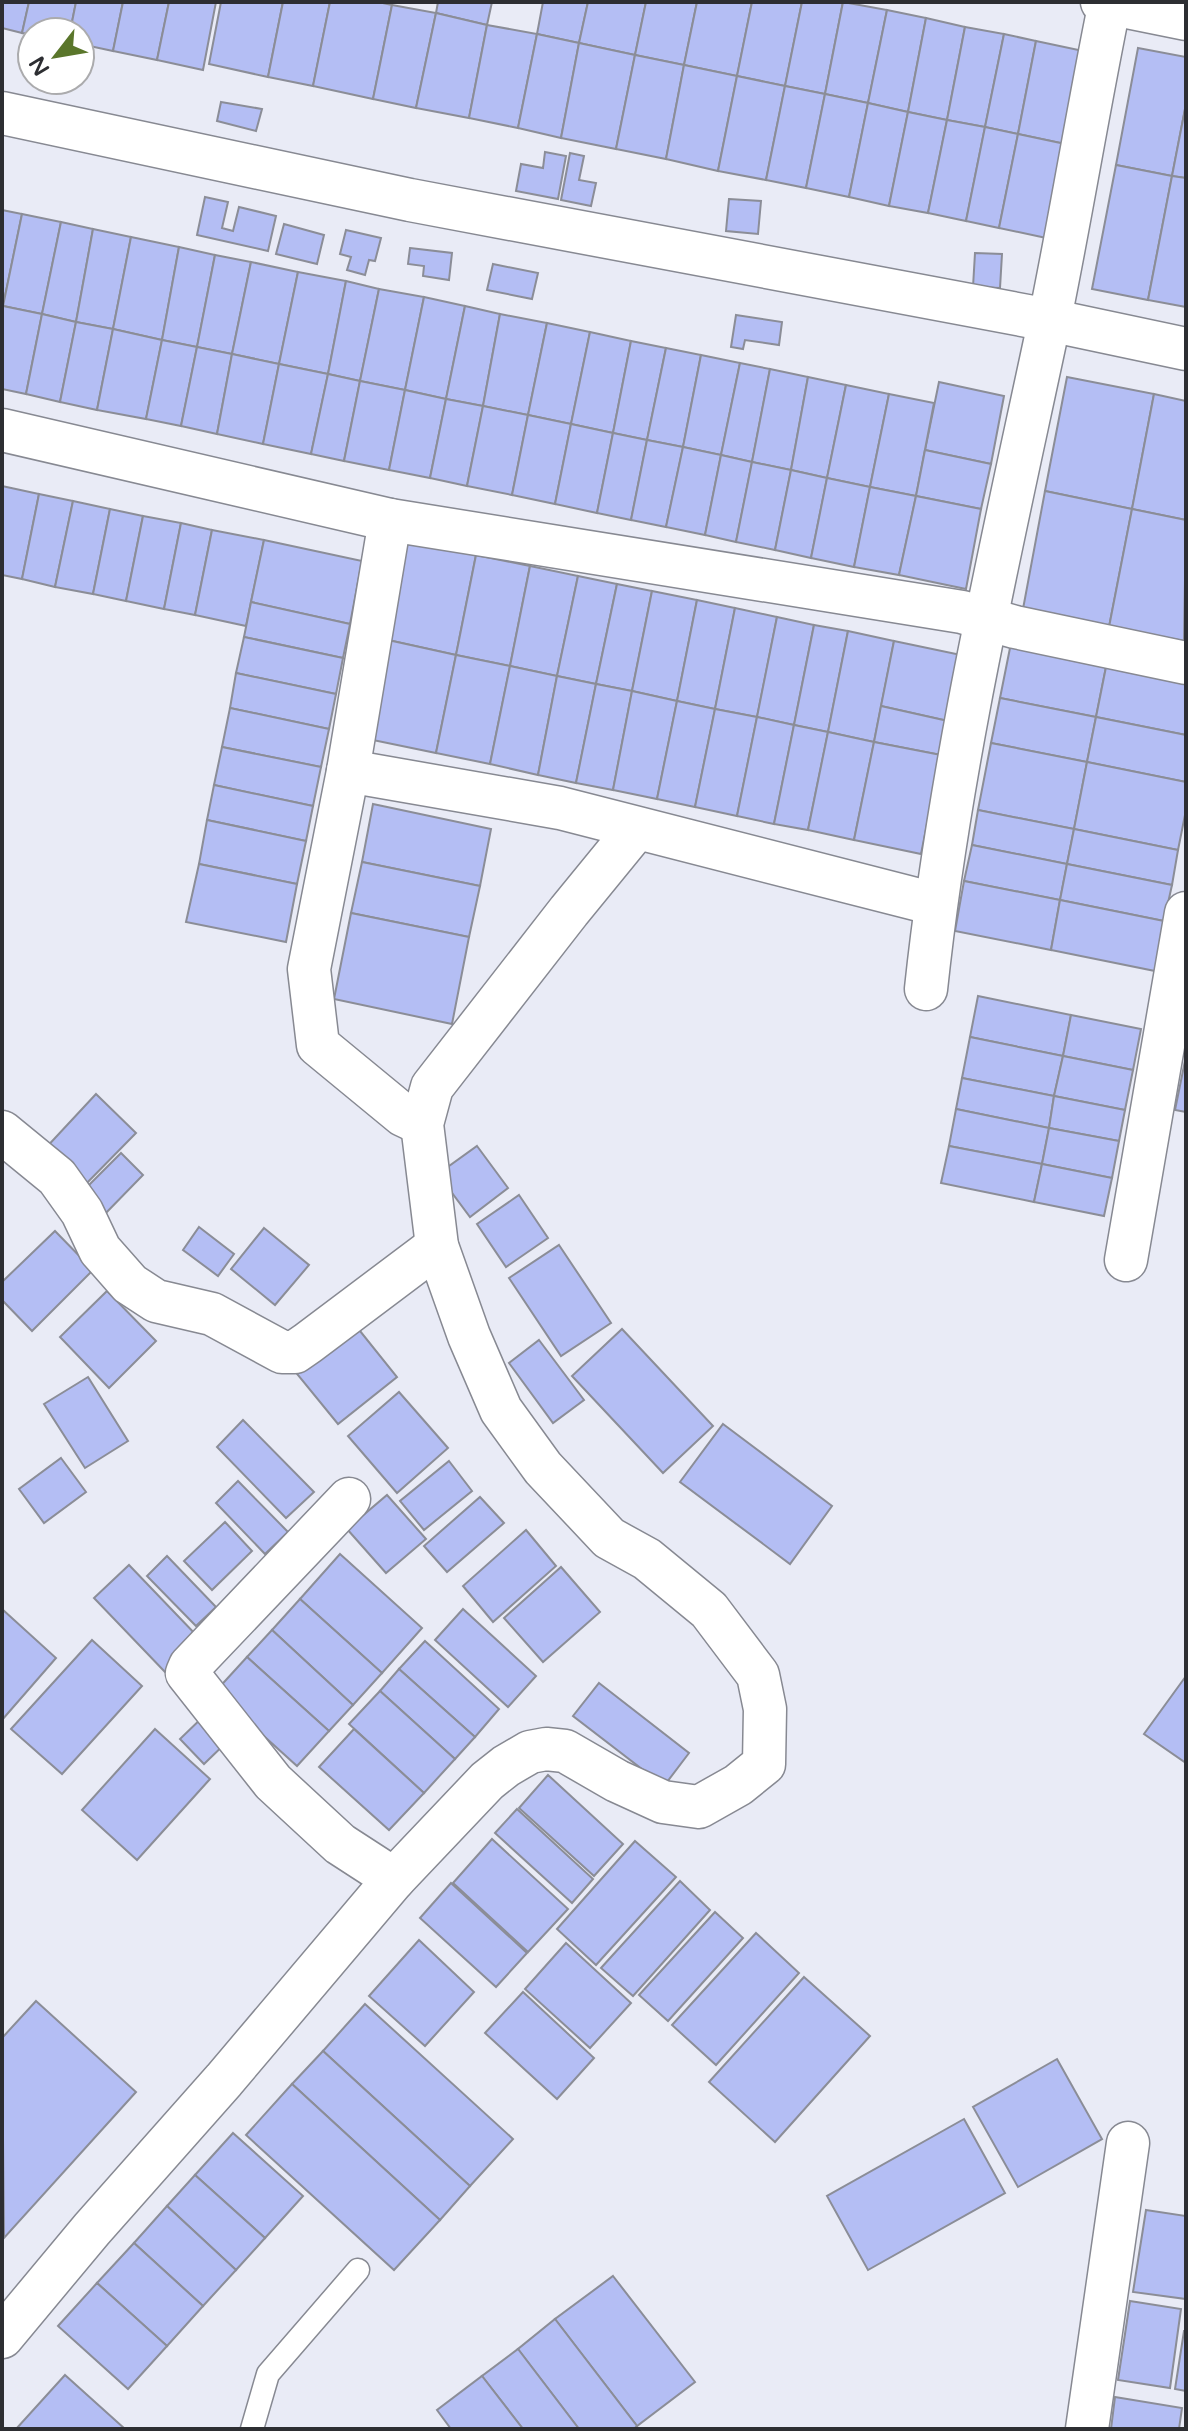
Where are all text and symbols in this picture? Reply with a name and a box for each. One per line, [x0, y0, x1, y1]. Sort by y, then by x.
north arrow [16, 16, 96, 96]
text: N [24, 52, 55, 80]

